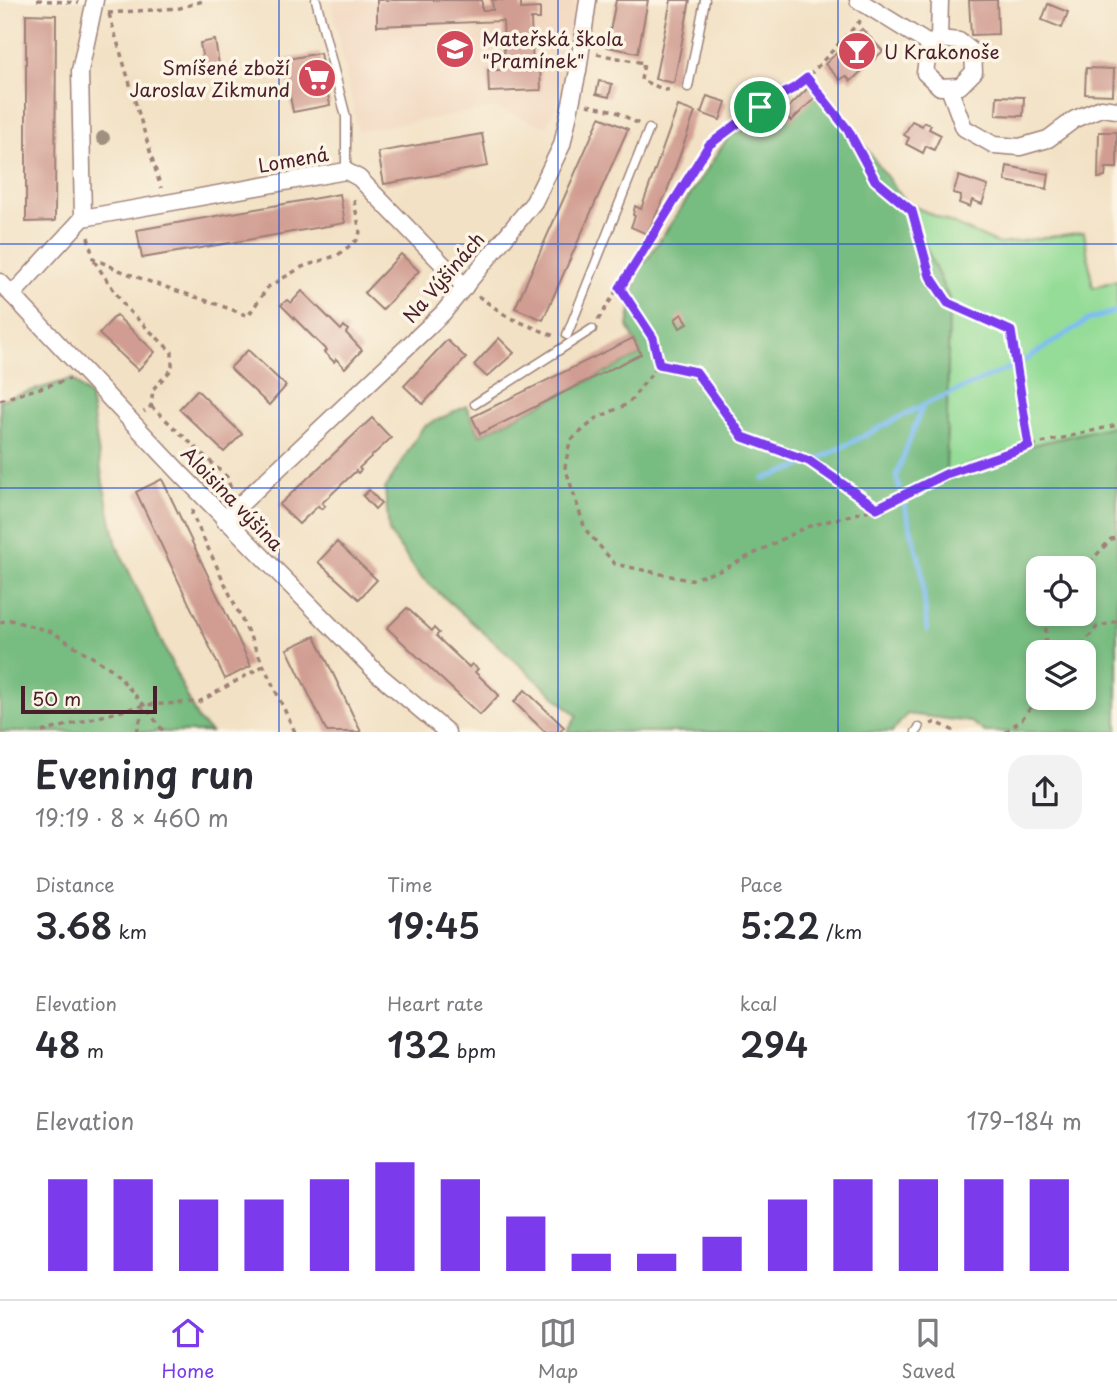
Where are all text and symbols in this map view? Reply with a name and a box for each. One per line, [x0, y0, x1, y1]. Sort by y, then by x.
place label: Mateřská škola "Pramínek" [482, 24, 623, 74]
school or university icon: Mateřská škola "Pramínek" [434, 28, 476, 70]
bar icon: U Krakonoše [836, 30, 878, 72]
place label: U Krakonoše [884, 37, 1000, 65]
place label: Smíšené zboží Jaroslav Zikmund [130, 53, 290, 103]
supermarket icon: Smíšené zboží Jaroslav Zikmund [296, 57, 338, 99]
pin [730, 77, 790, 137]
icon: arrive [741, 88, 779, 126]
street label: Lomená [256, 139, 331, 179]
street label: Na Výšinách [396, 225, 490, 329]
street label: Aloisina výšina [176, 439, 290, 557]
map controls [1026, 556, 1096, 710]
button: locate [1026, 556, 1096, 626]
button: layers [1026, 640, 1096, 710]
scale bar [21, 683, 158, 715]
text: 50 m [32, 684, 81, 712]
text: Evening run [35, 745, 254, 802]
button: share [1008, 755, 1082, 829]
text: 19:19 · 8 × 460 m [35, 800, 229, 835]
text: Distance [35, 870, 115, 898]
text: Time [387, 870, 432, 898]
text: Pace [740, 870, 783, 898]
text: 3.68 [35, 898, 112, 951]
text: 19:45 [387, 898, 480, 951]
text: 5:22 [740, 898, 820, 951]
text: km [112, 917, 147, 945]
text: /km [820, 917, 862, 945]
text: Elevation [35, 989, 117, 1017]
text: Heart rate [387, 989, 483, 1017]
text: kcal [740, 989, 778, 1017]
text: 48 [35, 1017, 81, 1070]
text: 132 [387, 1017, 451, 1070]
text: 294 [740, 1017, 808, 1070]
text: m [81, 1036, 104, 1064]
text: bpm [451, 1036, 496, 1064]
text: Elevation [35, 1103, 134, 1138]
text: 179–184 m [966, 1103, 1082, 1138]
tab: Home [162, 1314, 214, 1384]
tab: Map [538, 1314, 578, 1384]
tab: Saved [901, 1314, 955, 1384]

